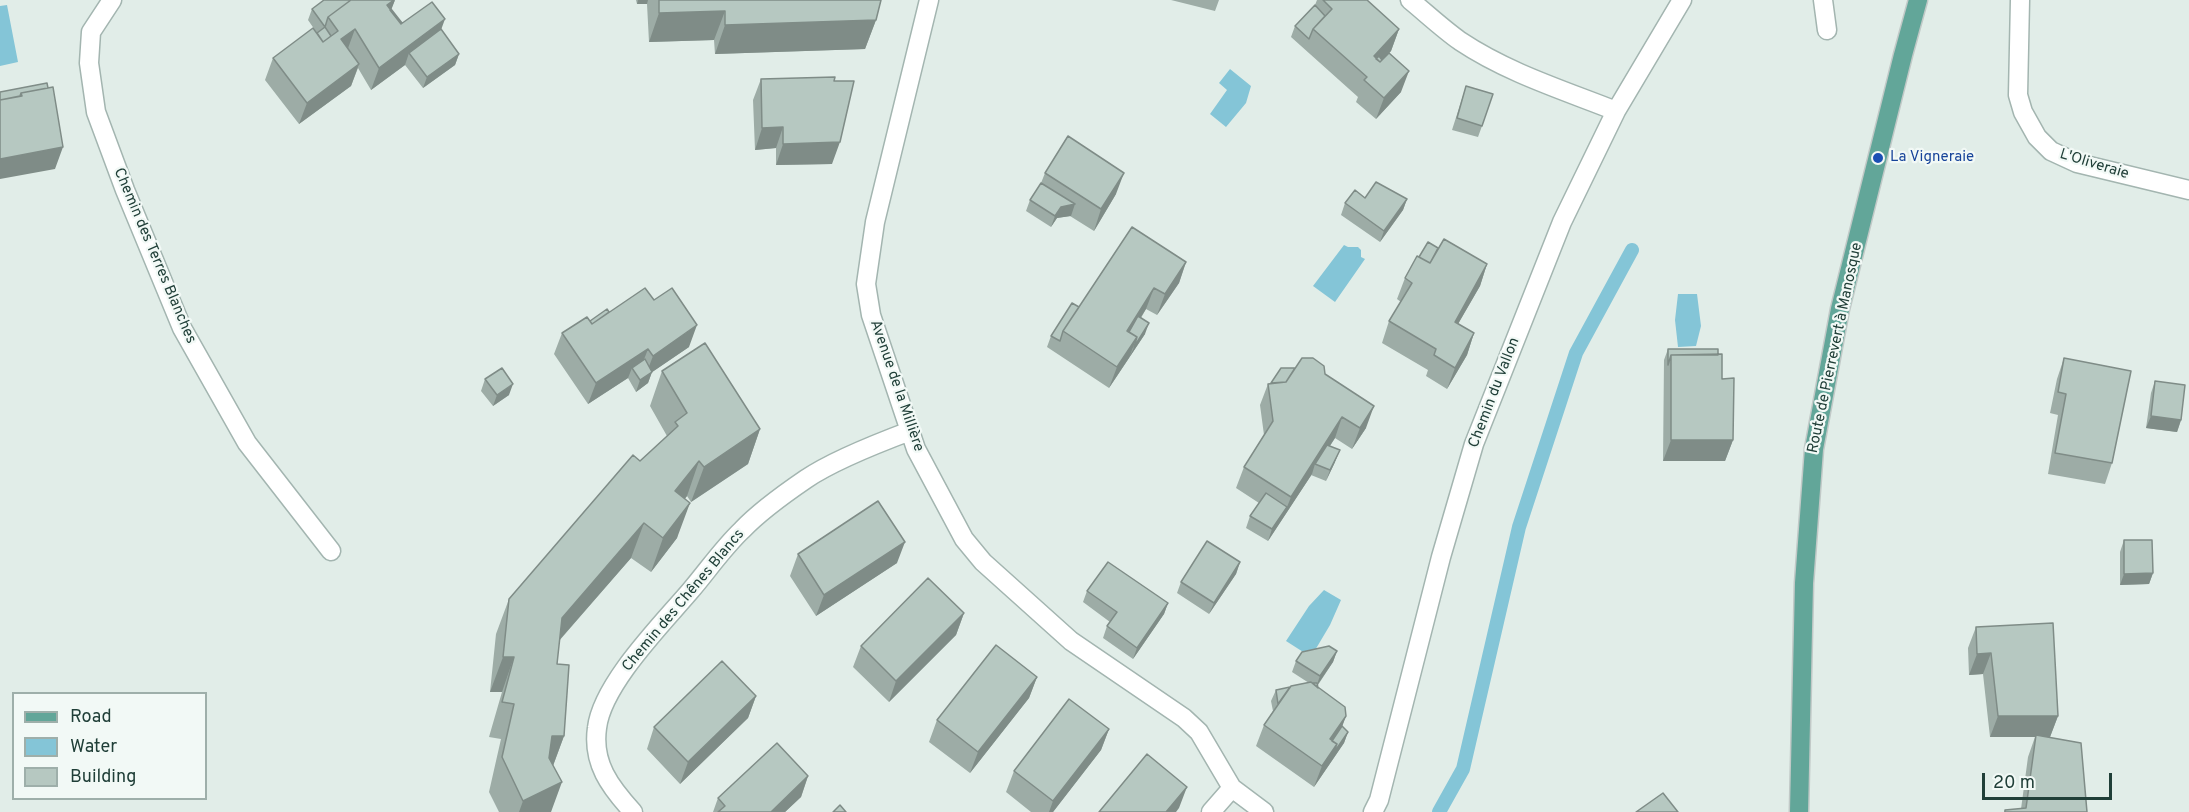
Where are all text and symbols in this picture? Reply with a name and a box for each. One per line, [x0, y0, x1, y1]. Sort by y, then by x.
street label: L'Oliveraie [2057, 146, 2131, 184]
place label: La Vigneraie [1890, 149, 1974, 167]
marker: La Vigneraie [1871, 151, 1885, 165]
street label: Chemin des Terres Blanches [109, 166, 199, 346]
street label: Route de Pierrevert à Manosque [1805, 241, 1867, 455]
street label: Avenue de la Millière [865, 318, 927, 454]
street label: Chemin du Vallon [1466, 335, 1524, 451]
street label: Chemin des Chênes Blancs [619, 526, 749, 676]
legend [12, 692, 207, 800]
text: Road [70, 706, 112, 729]
text: Water [70, 736, 117, 759]
scale bar [1985, 761, 2116, 799]
text: Building [70, 766, 136, 789]
text: 20 m [1993, 772, 2035, 795]

